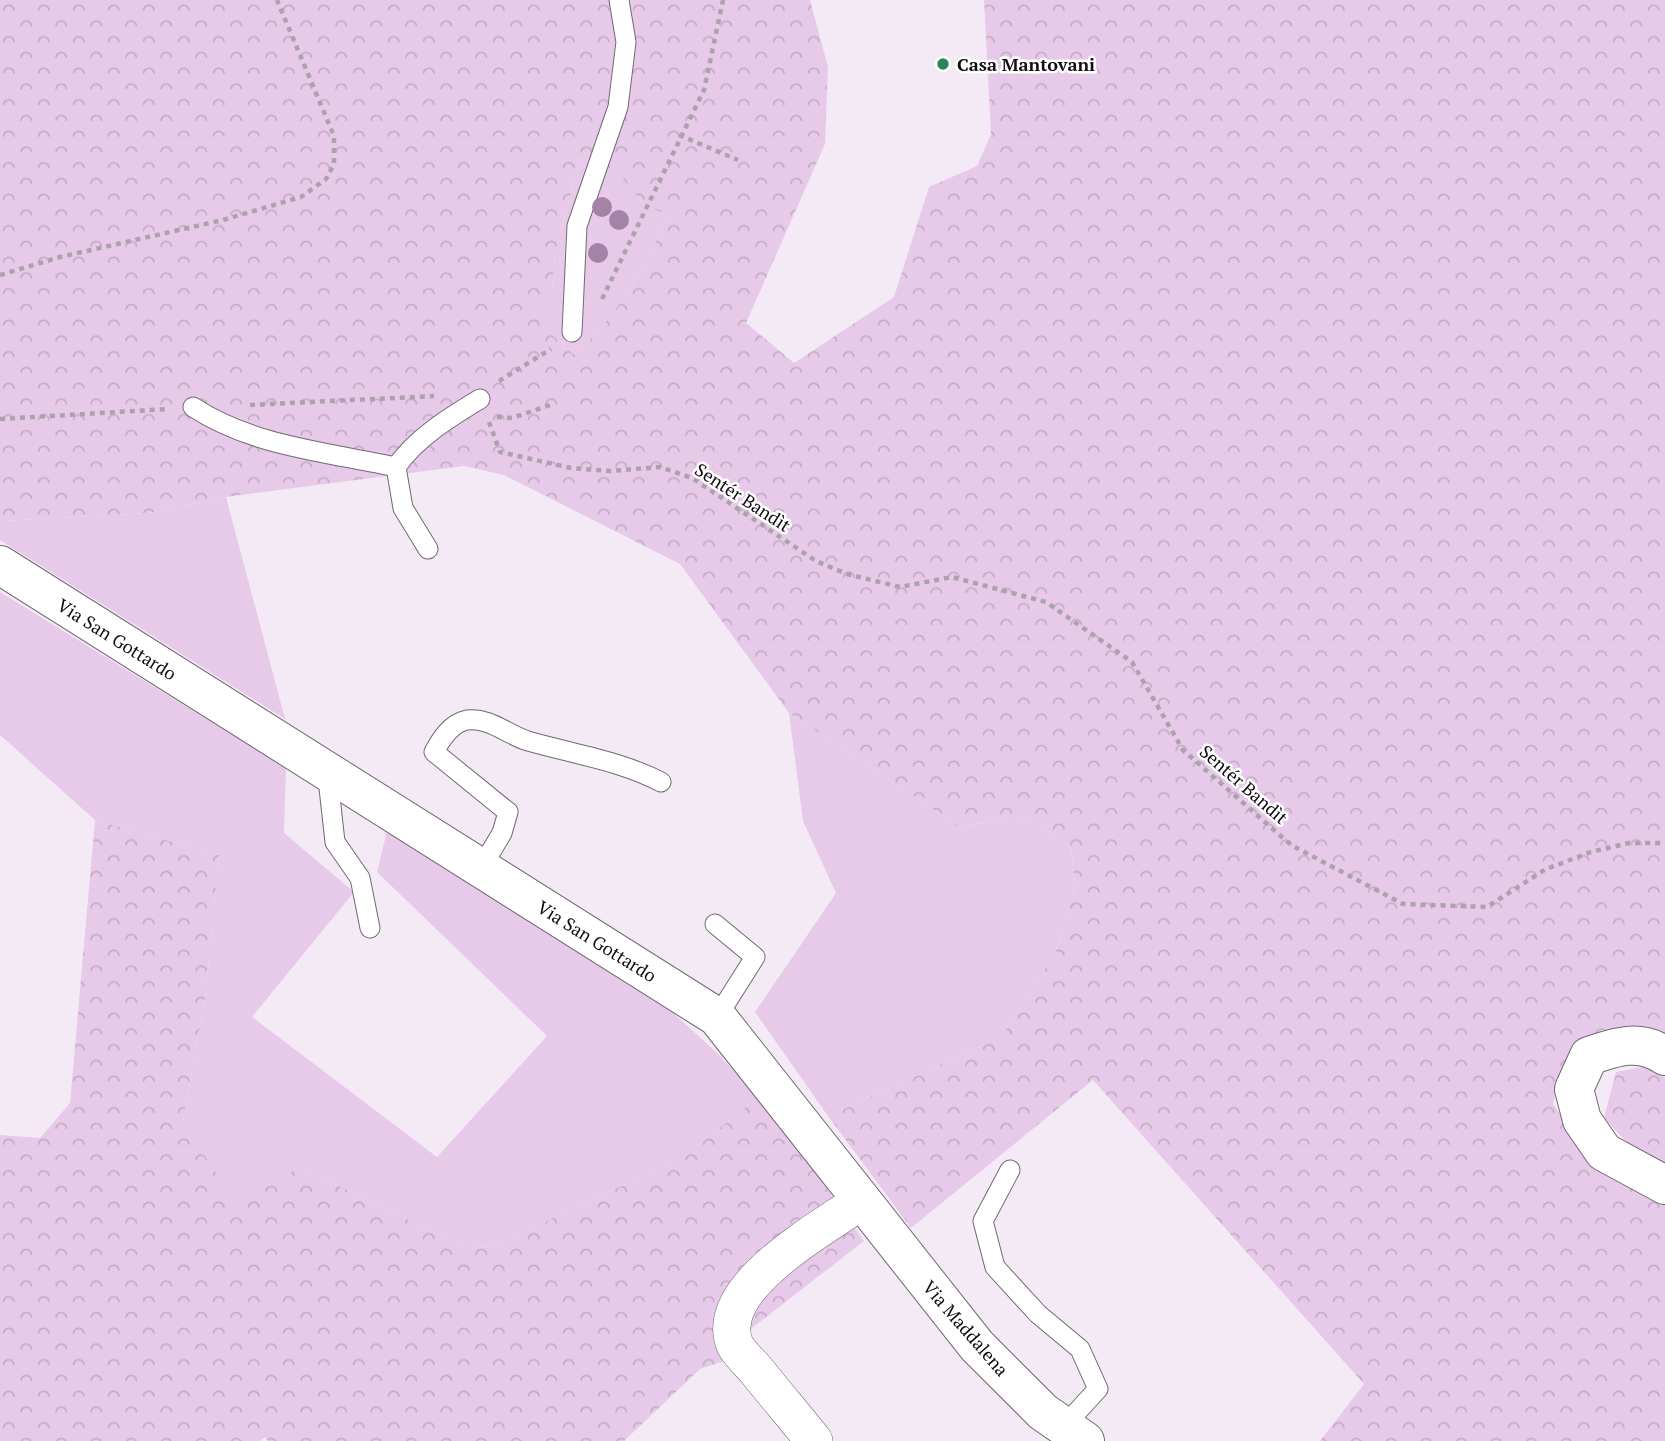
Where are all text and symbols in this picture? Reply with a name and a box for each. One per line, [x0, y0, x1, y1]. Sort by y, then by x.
place label: Casa Mantovani [957, 52, 1095, 76]
marker: Casa Mantovani [935, 56, 951, 72]
street label: Sentér Bandìt [691, 457, 796, 537]
street label: Via San Gottardo [53, 593, 181, 685]
street label: Sentér Bandìt [1195, 739, 1293, 829]
street label: Via San Gottardo [533, 895, 661, 987]
street label: Via Maddalena [918, 1275, 1014, 1381]

